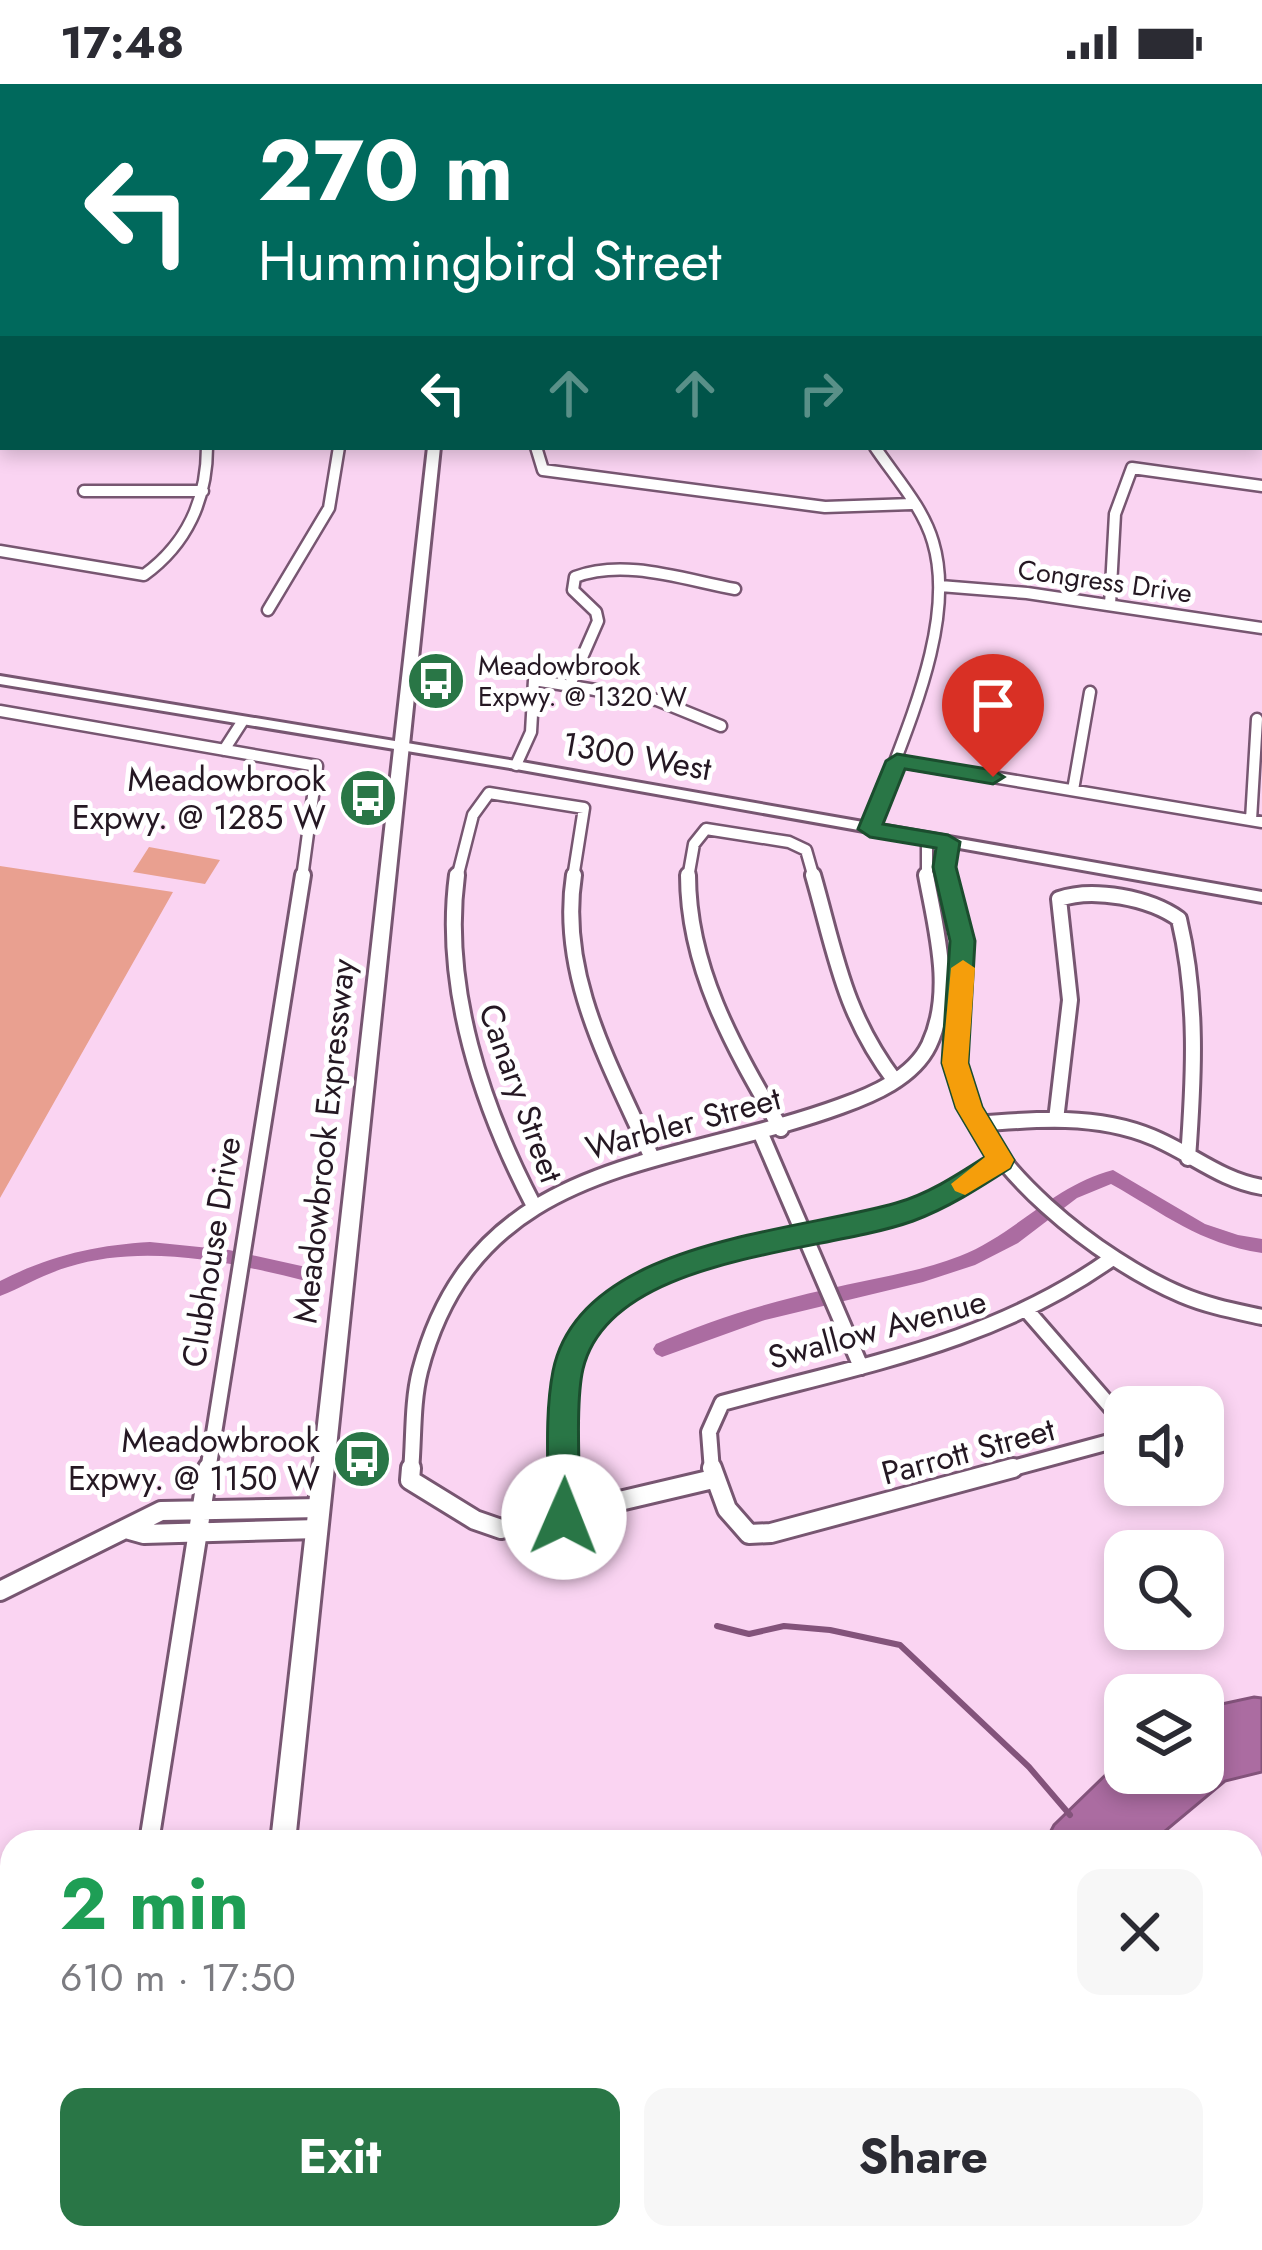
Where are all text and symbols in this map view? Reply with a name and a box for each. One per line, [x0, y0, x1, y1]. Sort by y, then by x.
text: 17:48 [60, 10, 184, 75]
text: 270 m [258, 110, 513, 232]
icon: left [60, 132, 216, 288]
text: Hummingbird Street [258, 222, 722, 300]
icon: left [410, 360, 476, 426]
icon: ahead [536, 360, 602, 426]
icon: ahead [662, 360, 728, 426]
icon: right [788, 360, 854, 426]
street label: Congress Drive [1015, 549, 1195, 613]
place label: Meadowbrook Expwy. @ 1320 W [478, 646, 687, 716]
bus stop icon: Meadowbrook Expwy. @ 1320 W [405, 650, 467, 712]
pin [942, 654, 1044, 777]
icon: arrive [960, 672, 1026, 738]
street label: 1300 West [559, 720, 715, 792]
place label: Meadowbrook Expwy. @ 1285 W [72, 756, 326, 841]
bus stop icon: Meadowbrook Expwy. @ 1285 W [337, 767, 399, 829]
street label: Meadowbrook Expressway [281, 956, 367, 1326]
street label: Canary Street [467, 997, 575, 1189]
street label: Warbler Street [580, 1074, 786, 1172]
street label: Clubhouse Drive [170, 1133, 252, 1371]
street label: Swallow Avenue [763, 1277, 991, 1381]
map controls [1104, 1386, 1224, 1794]
button: sound [1104, 1386, 1224, 1506]
street label: Parrott Street [876, 1405, 1060, 1497]
place label: Meadowbrook Expwy. @ 1150 W [68, 1417, 320, 1502]
bus stop icon: Meadowbrook Expwy. @ 1150 W [331, 1428, 393, 1490]
position arrow [501, 1454, 627, 1580]
button: search [1104, 1530, 1224, 1650]
button: layers [1104, 1674, 1224, 1794]
text: 2 min [60, 1852, 249, 1956]
button: close [1077, 1869, 1203, 1995]
text: 610 m · 17:50 [60, 1949, 296, 2006]
button: Exit [60, 2088, 620, 2226]
button: Share [644, 2088, 1203, 2226]

